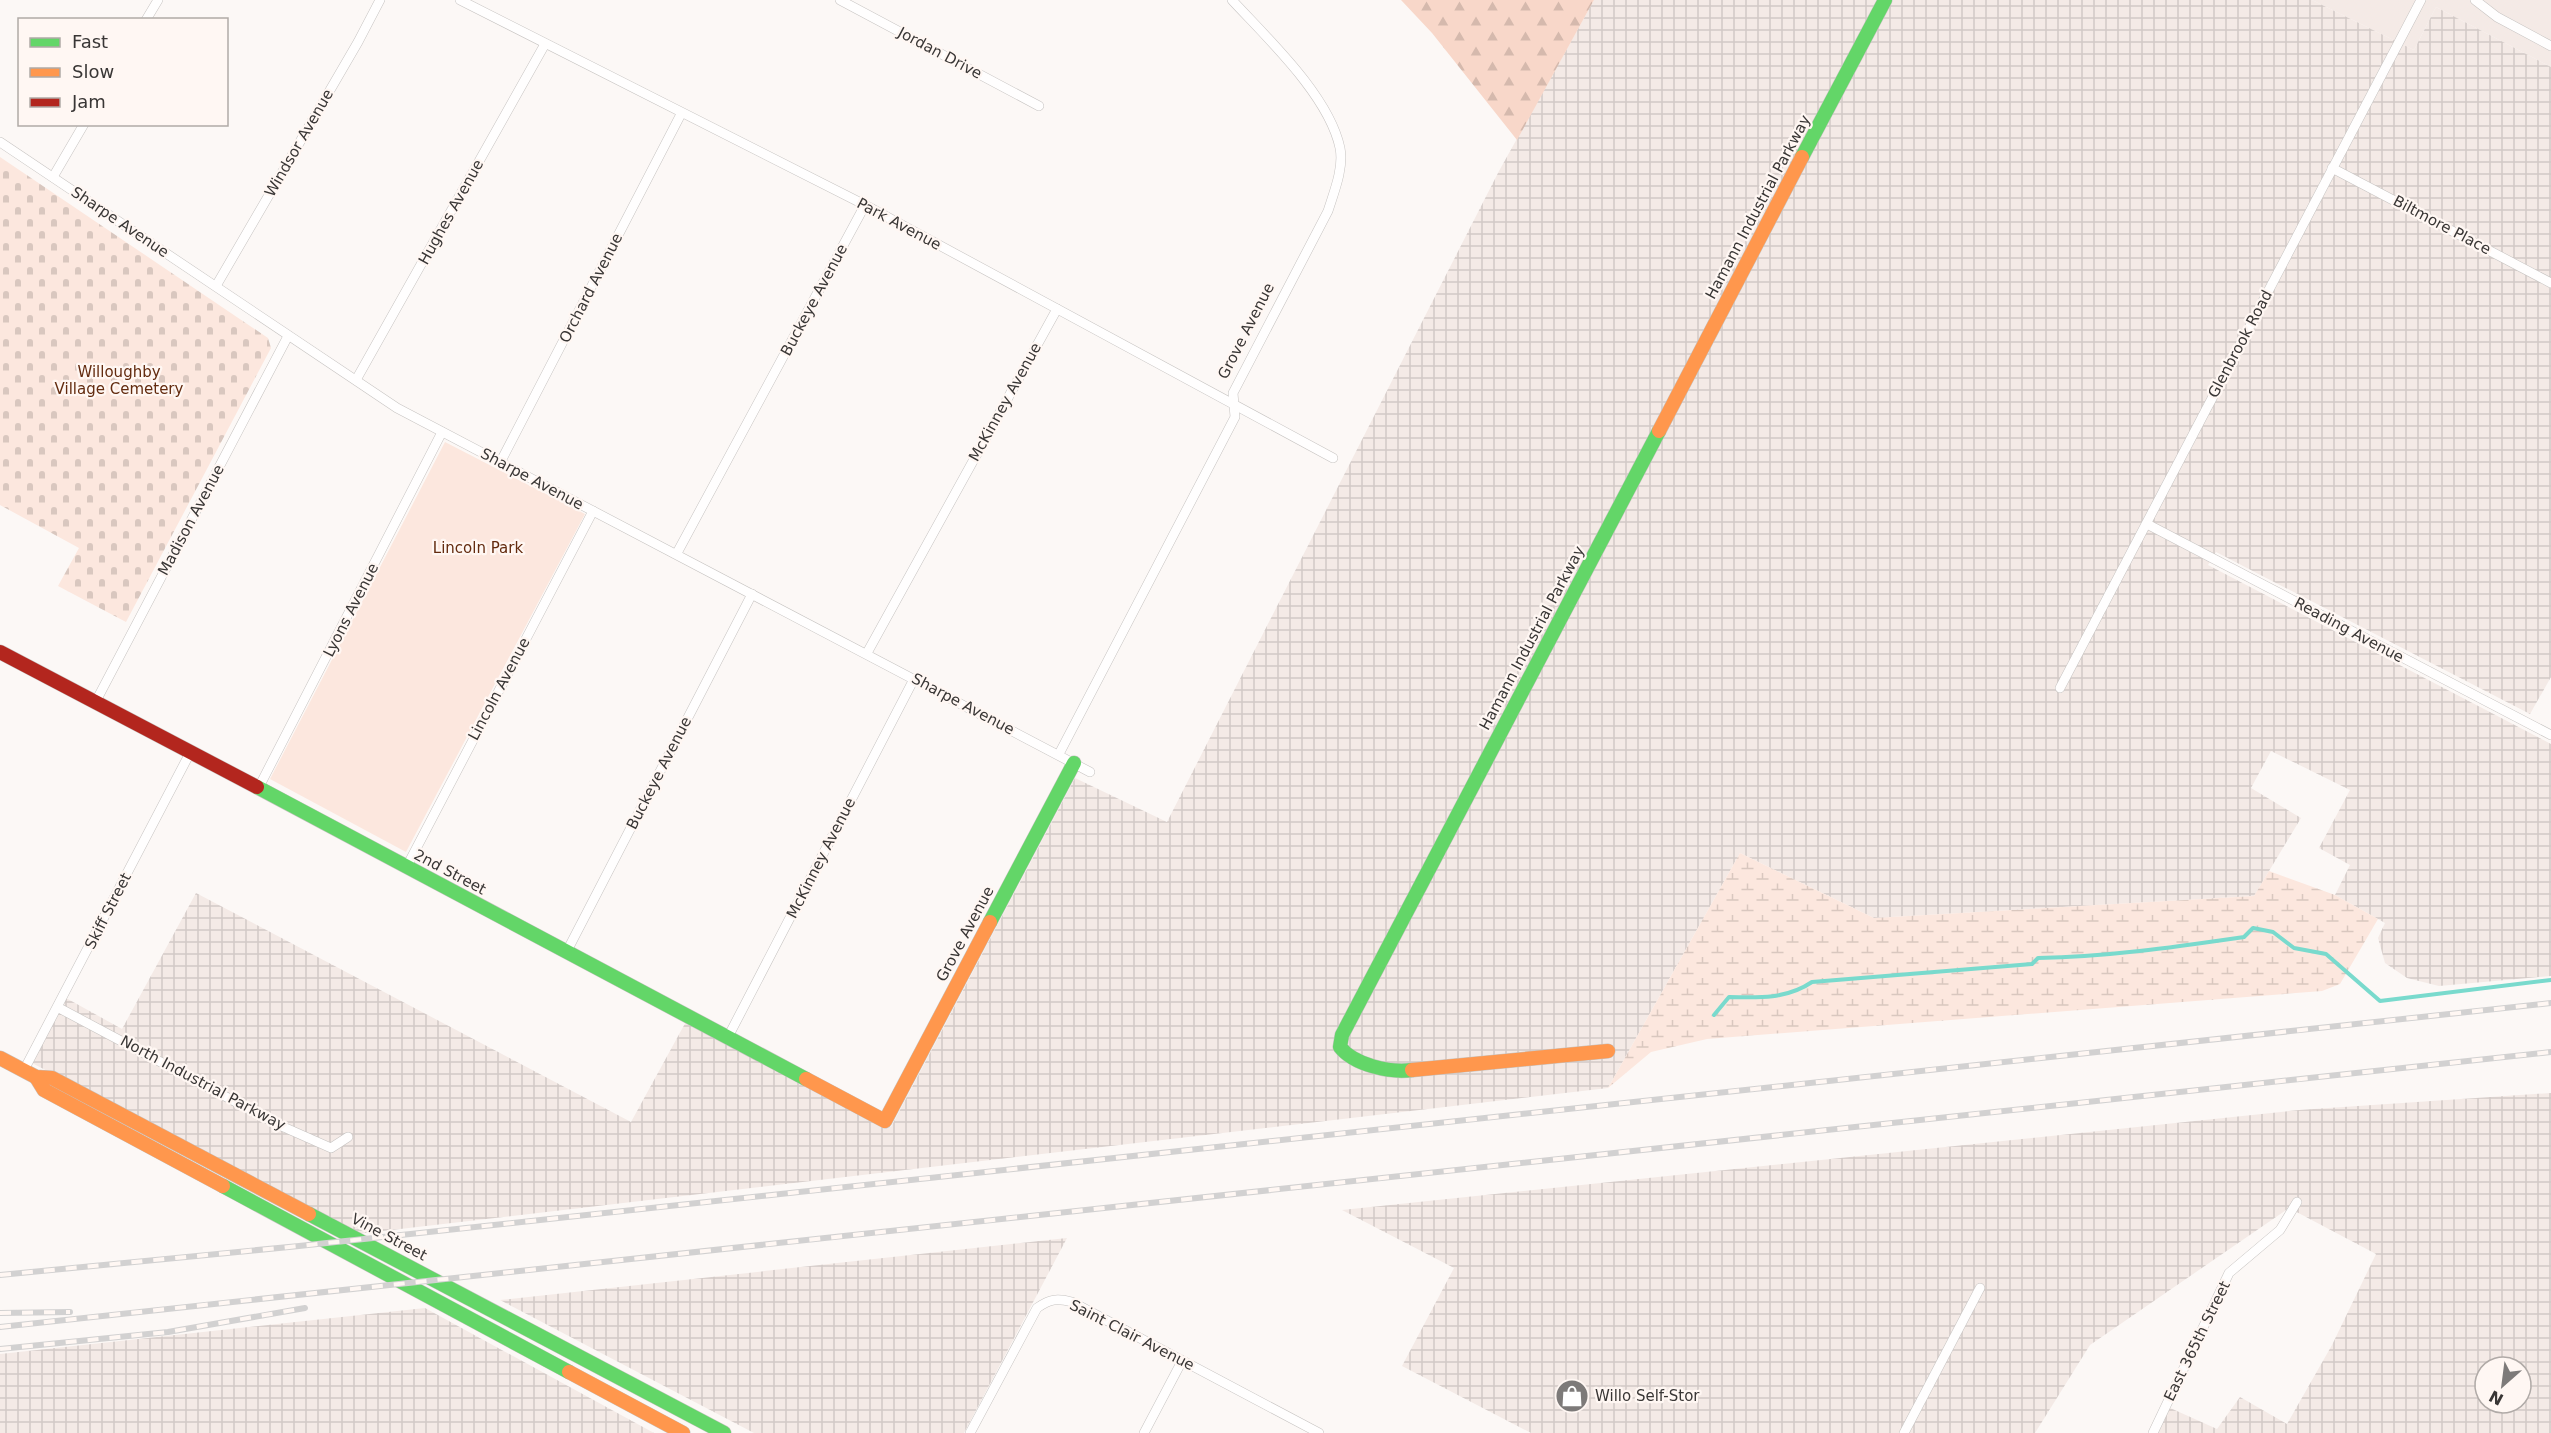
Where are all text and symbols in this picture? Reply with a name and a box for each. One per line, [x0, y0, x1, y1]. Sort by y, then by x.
legend [18, 18, 228, 126]
street label: Jordan Drive [894, 23, 985, 83]
text: Fast [72, 31, 108, 52]
text: Slow [72, 61, 114, 82]
street label: Windsor Avenue [261, 86, 337, 200]
text: Jam [71, 91, 106, 112]
street label: Hamann Industrial Parkway [1702, 112, 1814, 302]
street label: Hughes Avenue [415, 156, 487, 268]
street label: Sharpe Avenue [68, 183, 172, 261]
street label: Biltmore Place [2390, 192, 2494, 258]
street label: Park Avenue [854, 194, 944, 254]
street label: Orchard Avenue [556, 230, 626, 346]
street label: Buckeye Avenue [777, 241, 851, 359]
street label: Grove Avenue [1214, 280, 1278, 382]
street label: Glenbrook Road [2204, 287, 2276, 401]
street label: McKinney Avenue [965, 340, 1045, 464]
park label: Willoughby Village Cemetery [55, 363, 184, 398]
street label: Sharpe Avenue [478, 444, 586, 514]
street label: Madison Avenue [154, 462, 228, 578]
park label: Lincoln Park [433, 539, 523, 557]
street label: Hamann Industrial Parkway [1476, 543, 1588, 733]
street label: Lyons Avenue [320, 560, 382, 660]
street label: Reading Avenue [2291, 594, 2407, 666]
street label: Lincoln Avenue [464, 635, 534, 743]
street label: Sharpe Avenue [909, 669, 1017, 739]
street label: Buckeye Avenue [623, 714, 695, 832]
street label: McKinney Avenue [783, 795, 859, 921]
street label: 2nd Street [411, 846, 489, 899]
street label: Skiff Street [81, 870, 135, 952]
street label: Grove Avenue [932, 883, 998, 985]
street label: North Industrial Parkway [117, 1032, 289, 1134]
street label: Vine Street [348, 1210, 430, 1265]
street label: East 365th Street [2160, 1278, 2234, 1404]
street label: Saint Clair Avenue [1067, 1296, 1197, 1374]
north arrow [2473, 1355, 2533, 1415]
shop icon: Willo Self-Stor [1554, 1378, 1590, 1414]
text: N [2486, 1386, 2507, 1409]
place label: Willo Self-Stor [1595, 1387, 1700, 1405]

